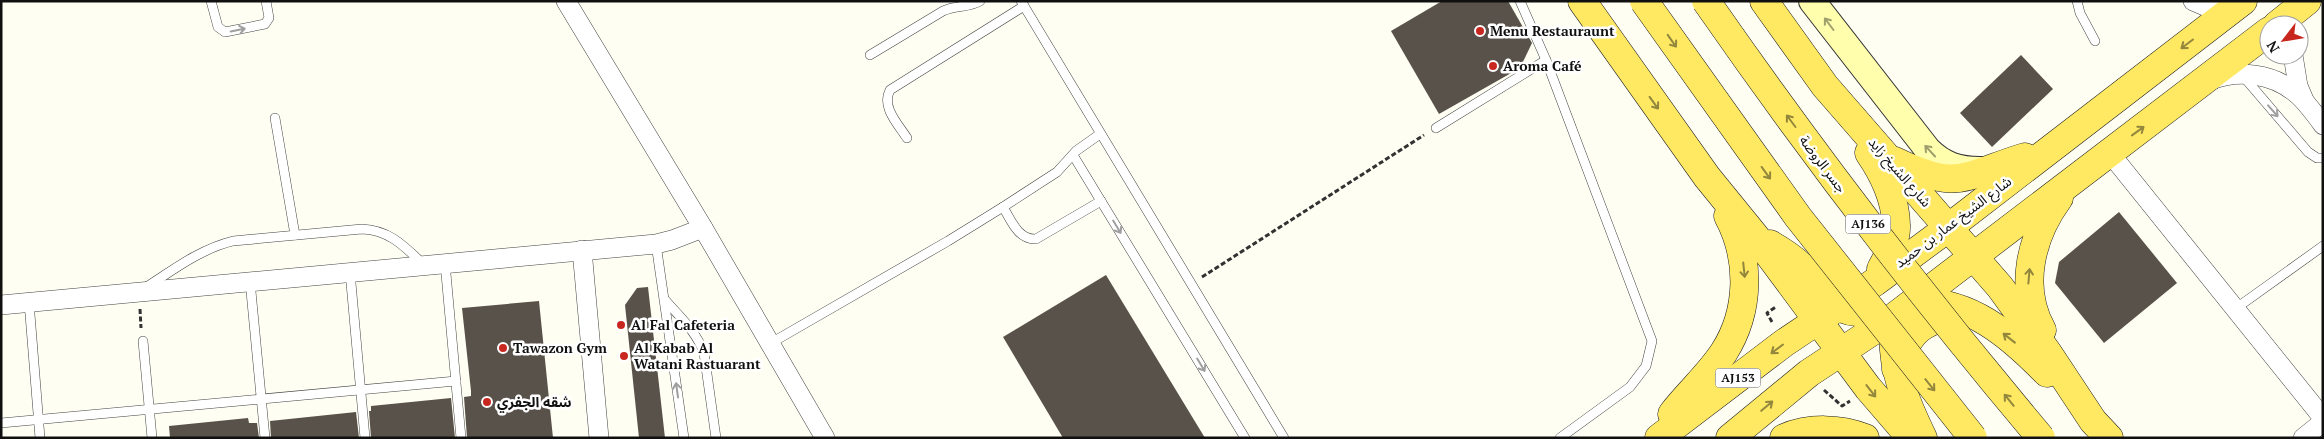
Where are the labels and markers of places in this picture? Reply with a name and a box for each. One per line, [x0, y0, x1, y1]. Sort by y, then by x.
place label: Menu Restauraunt [1490, 21, 1615, 40]
marker: Menu Restauraunt [1474, 25, 1486, 37]
place label: Aroma Café [1503, 56, 1582, 75]
marker: Aroma Café [1487, 60, 1499, 72]
place label: Al Fal Cafeteria [631, 315, 735, 334]
marker: Al Fal Cafeteria [615, 319, 627, 331]
place label: Tawazon Gym [513, 338, 607, 357]
place label: Al Kabab Al Watani Rastuarant [634, 338, 761, 373]
marker: Tawazon Gym [497, 342, 509, 354]
marker: Al Kabab Al Watani Rastuarant [618, 350, 630, 362]
place label: شقه الجفري [497, 392, 572, 413]
marker: شقه الجفري [481, 396, 493, 408]

